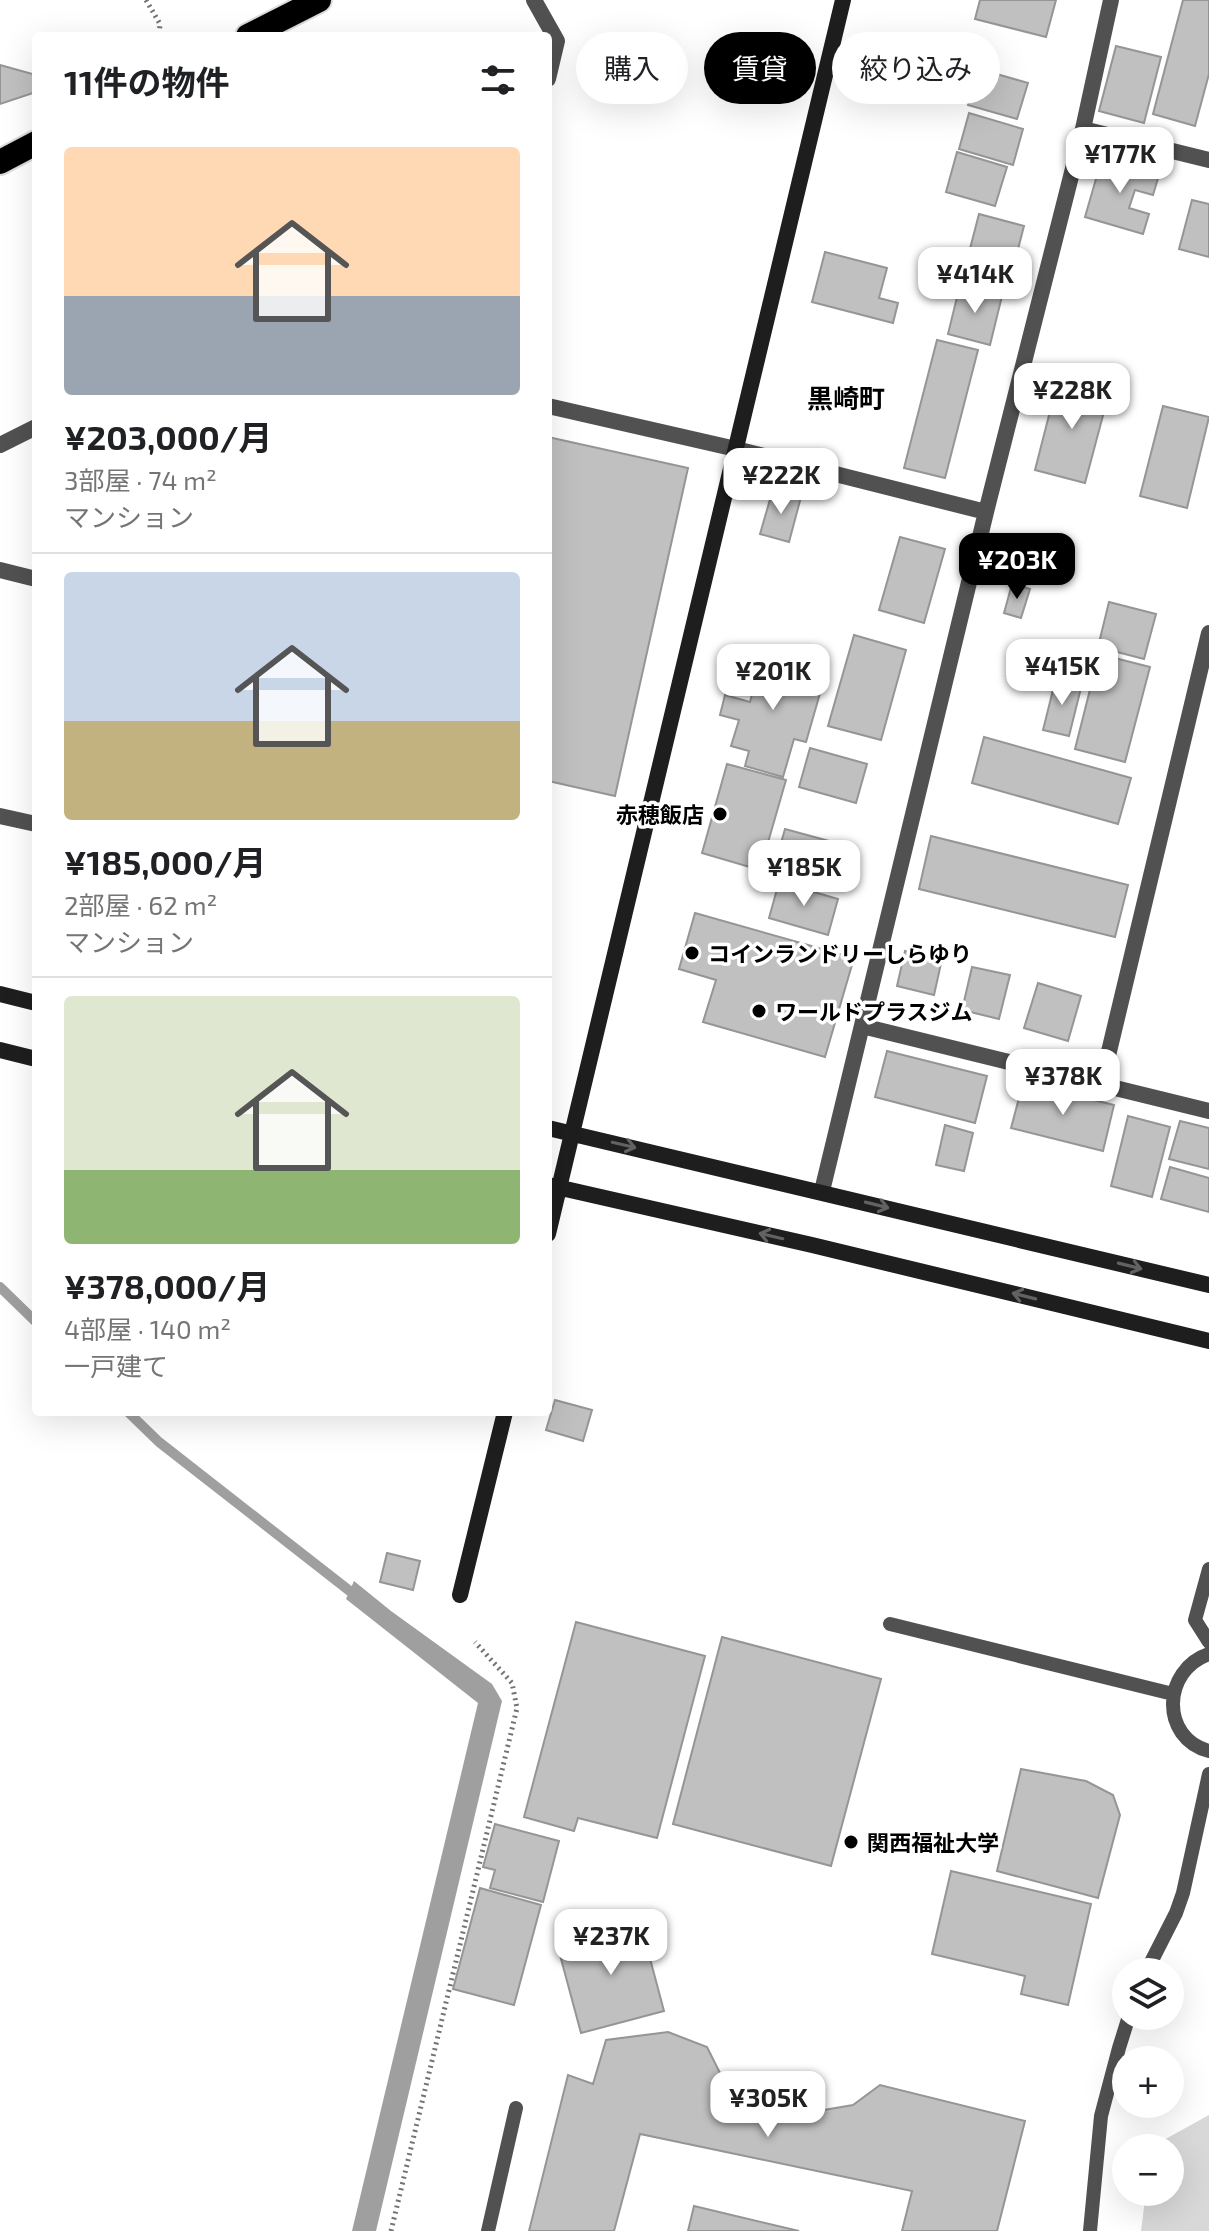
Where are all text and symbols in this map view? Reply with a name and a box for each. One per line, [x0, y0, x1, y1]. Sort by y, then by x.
chip: 購入 [576, 32, 688, 104]
chip: 賃貸 [704, 32, 816, 104]
chip: 絞り込み [832, 32, 1000, 104]
icon: filters [476, 58, 520, 102]
text: 11件の物件 [64, 61, 229, 102]
pin: ¥177K [1064, 127, 1176, 195]
text: ¥177K [1084, 137, 1156, 168]
icon: home [220, 199, 364, 343]
pin: ¥414K [919, 247, 1031, 315]
text: ¥414K [936, 257, 1014, 288]
pin: ¥228K [1016, 363, 1128, 431]
text: ¥228K [1032, 373, 1112, 404]
district label: 黒崎町 [807, 382, 885, 413]
text: ¥203,000/月 [64, 416, 272, 457]
pin: ¥222K [725, 448, 837, 516]
text: ¥222K [741, 458, 821, 489]
text: 3部屋 · 74 m² [64, 464, 217, 495]
text: マンション [64, 501, 194, 532]
pin: ¥203K [961, 533, 1073, 601]
text: ¥203K [977, 543, 1057, 574]
icon: home [220, 624, 364, 768]
pin: ¥415K [1006, 639, 1118, 707]
pin: ¥201K [717, 644, 829, 712]
text: ¥415K [1024, 649, 1100, 680]
text: ¥201K [735, 654, 811, 685]
place label: 赤穂飯店 [616, 801, 704, 827]
marker: 赤穂飯店 [711, 805, 729, 823]
pin: ¥185K [748, 840, 860, 908]
text: ¥185,000/月 [64, 841, 267, 882]
text: ¥185K [766, 850, 842, 881]
text: 2部屋 · 62 m² [64, 889, 217, 920]
text: マンション [64, 926, 194, 957]
place label: コインランドリーしらゆり [708, 940, 972, 966]
marker: コインランドリーしらゆり [683, 944, 701, 962]
place label: ワールドプラスジム [775, 998, 973, 1024]
marker: ワールドプラスジム [750, 1002, 768, 1020]
icon: home [220, 1048, 364, 1192]
pin: ¥378K [1007, 1049, 1119, 1117]
text: ¥378K [1024, 1059, 1102, 1090]
one-way arrow [611, 1139, 636, 1154]
one-way arrow [864, 1198, 889, 1213]
one-way arrow [759, 1228, 785, 1243]
one-way arrow [1116, 1259, 1142, 1274]
text: ¥378,000/月 [64, 1265, 270, 1306]
one-way arrow [1012, 1288, 1038, 1303]
text: 4部屋 · 140 m² [64, 1313, 231, 1344]
text: 一戸建て [64, 1350, 168, 1381]
place label: 関西福祉大学 [867, 1829, 999, 1855]
marker: 関西福祉大学 [842, 1833, 860, 1851]
pin: ¥237K [555, 1909, 667, 1977]
text: ¥237K [572, 1919, 650, 1950]
map controls [1112, 1958, 1184, 2206]
button: layers [1112, 1958, 1184, 2030]
button: + [1112, 2046, 1184, 2118]
pin: ¥305K [712, 2071, 824, 2139]
text: ¥305K [728, 2081, 808, 2112]
button: − [1112, 2134, 1184, 2206]

